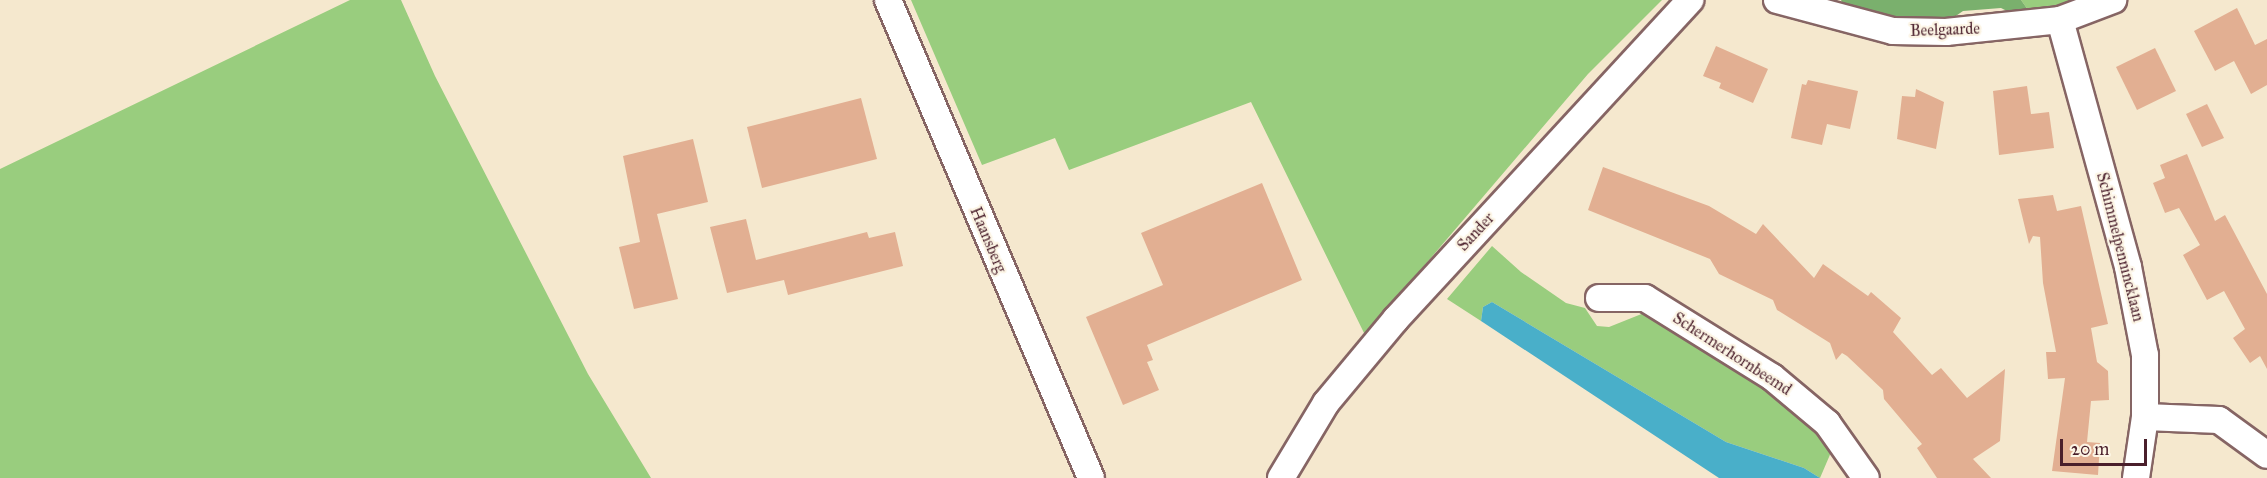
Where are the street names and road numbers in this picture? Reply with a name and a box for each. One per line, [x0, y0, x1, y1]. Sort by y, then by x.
street label: Beelgaarde [1910, 19, 1980, 41]
street label: Schimmelpennincklaan [2092, 171, 2148, 323]
street label: Haansberg [966, 204, 1010, 276]
street label: Sander [1454, 209, 1498, 255]
street label: Schermerhornbeemd [1669, 309, 1795, 399]

